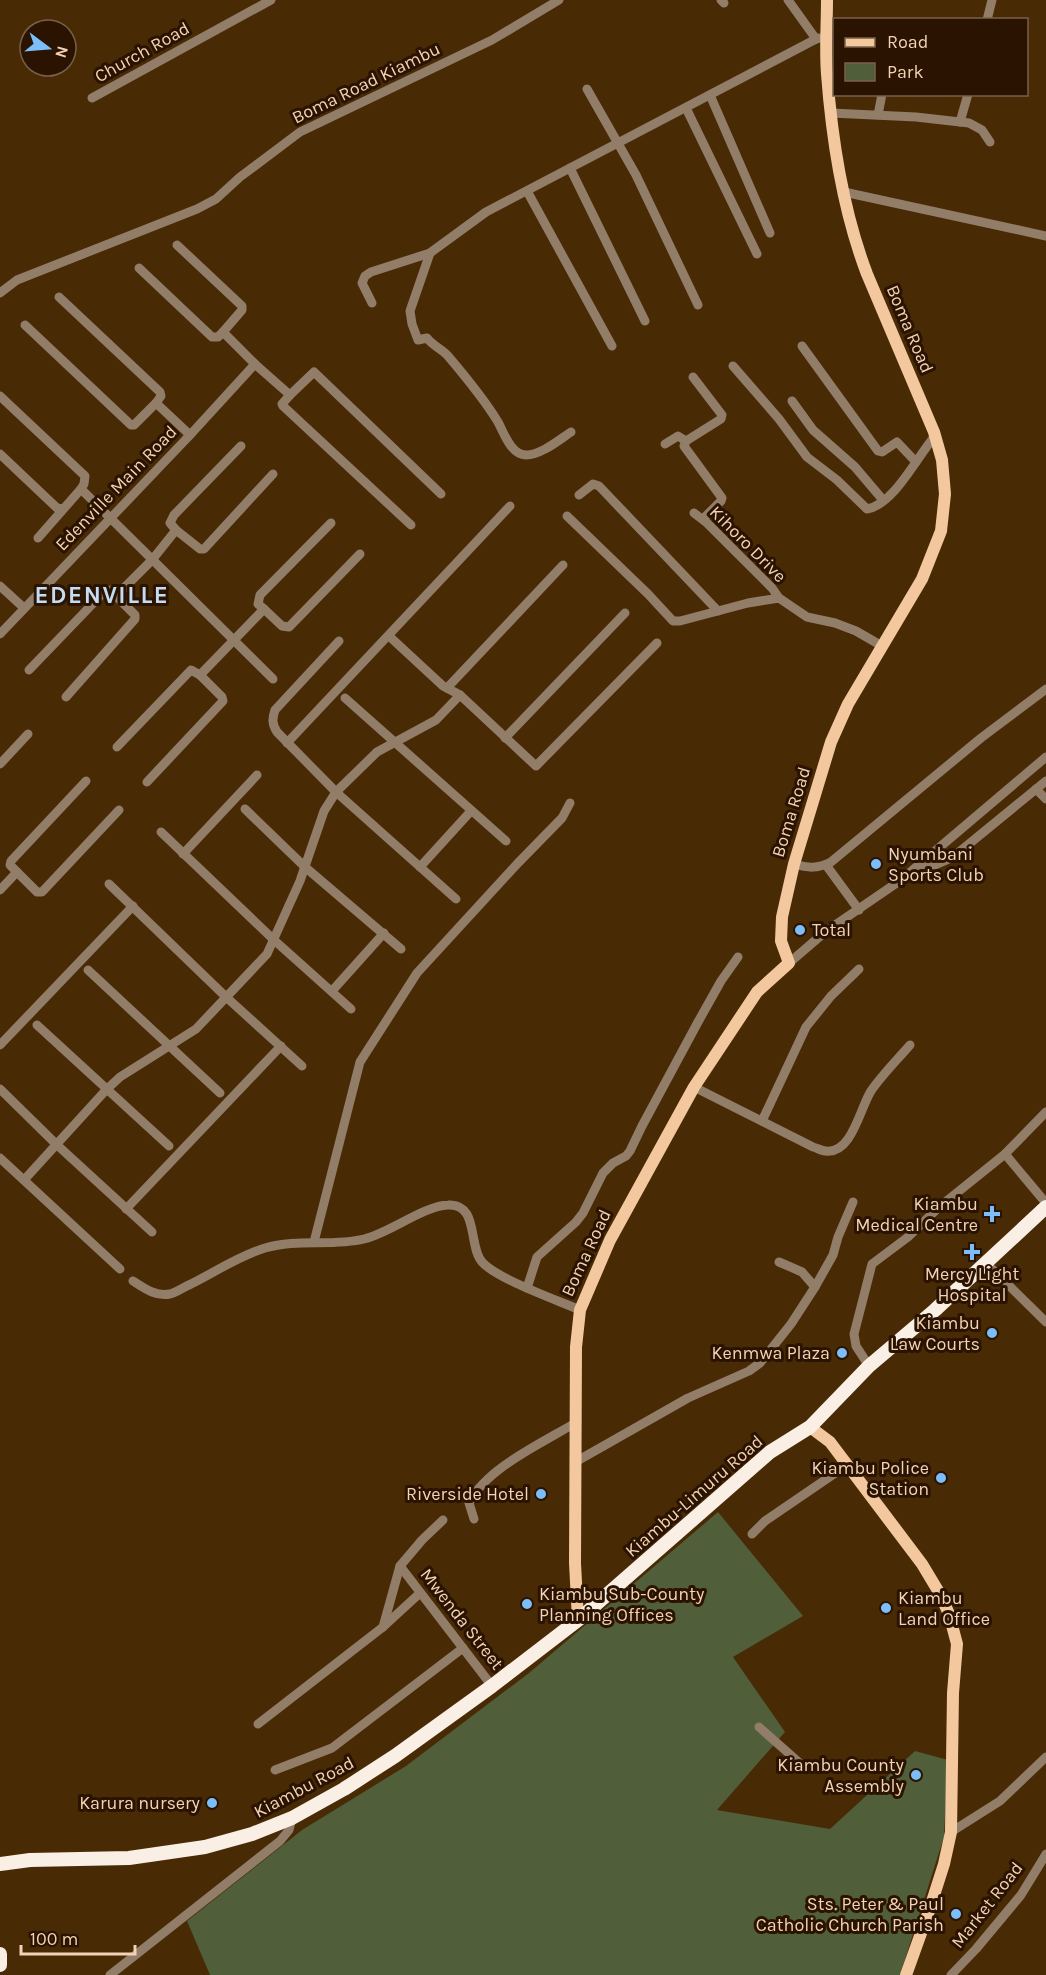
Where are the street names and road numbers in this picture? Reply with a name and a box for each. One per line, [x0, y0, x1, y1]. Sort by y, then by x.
street label: Church Road [91, 17, 193, 87]
street label: Boma Road Kiambu [288, 38, 444, 128]
street label: Boma Road [882, 282, 938, 376]
street label: Edenville Main Road [50, 421, 182, 555]
street label: Kihoro Drive [705, 501, 791, 587]
street label: Boma Road [767, 764, 815, 860]
street label: Boma Road [556, 1206, 616, 1300]
street label: Kiambu-Limuru Road [621, 1430, 767, 1562]
street label: Mwenda Street [416, 1564, 509, 1674]
street label: Kiambu Road [250, 1751, 358, 1823]
street label: Market Road [946, 1857, 1028, 1953]

